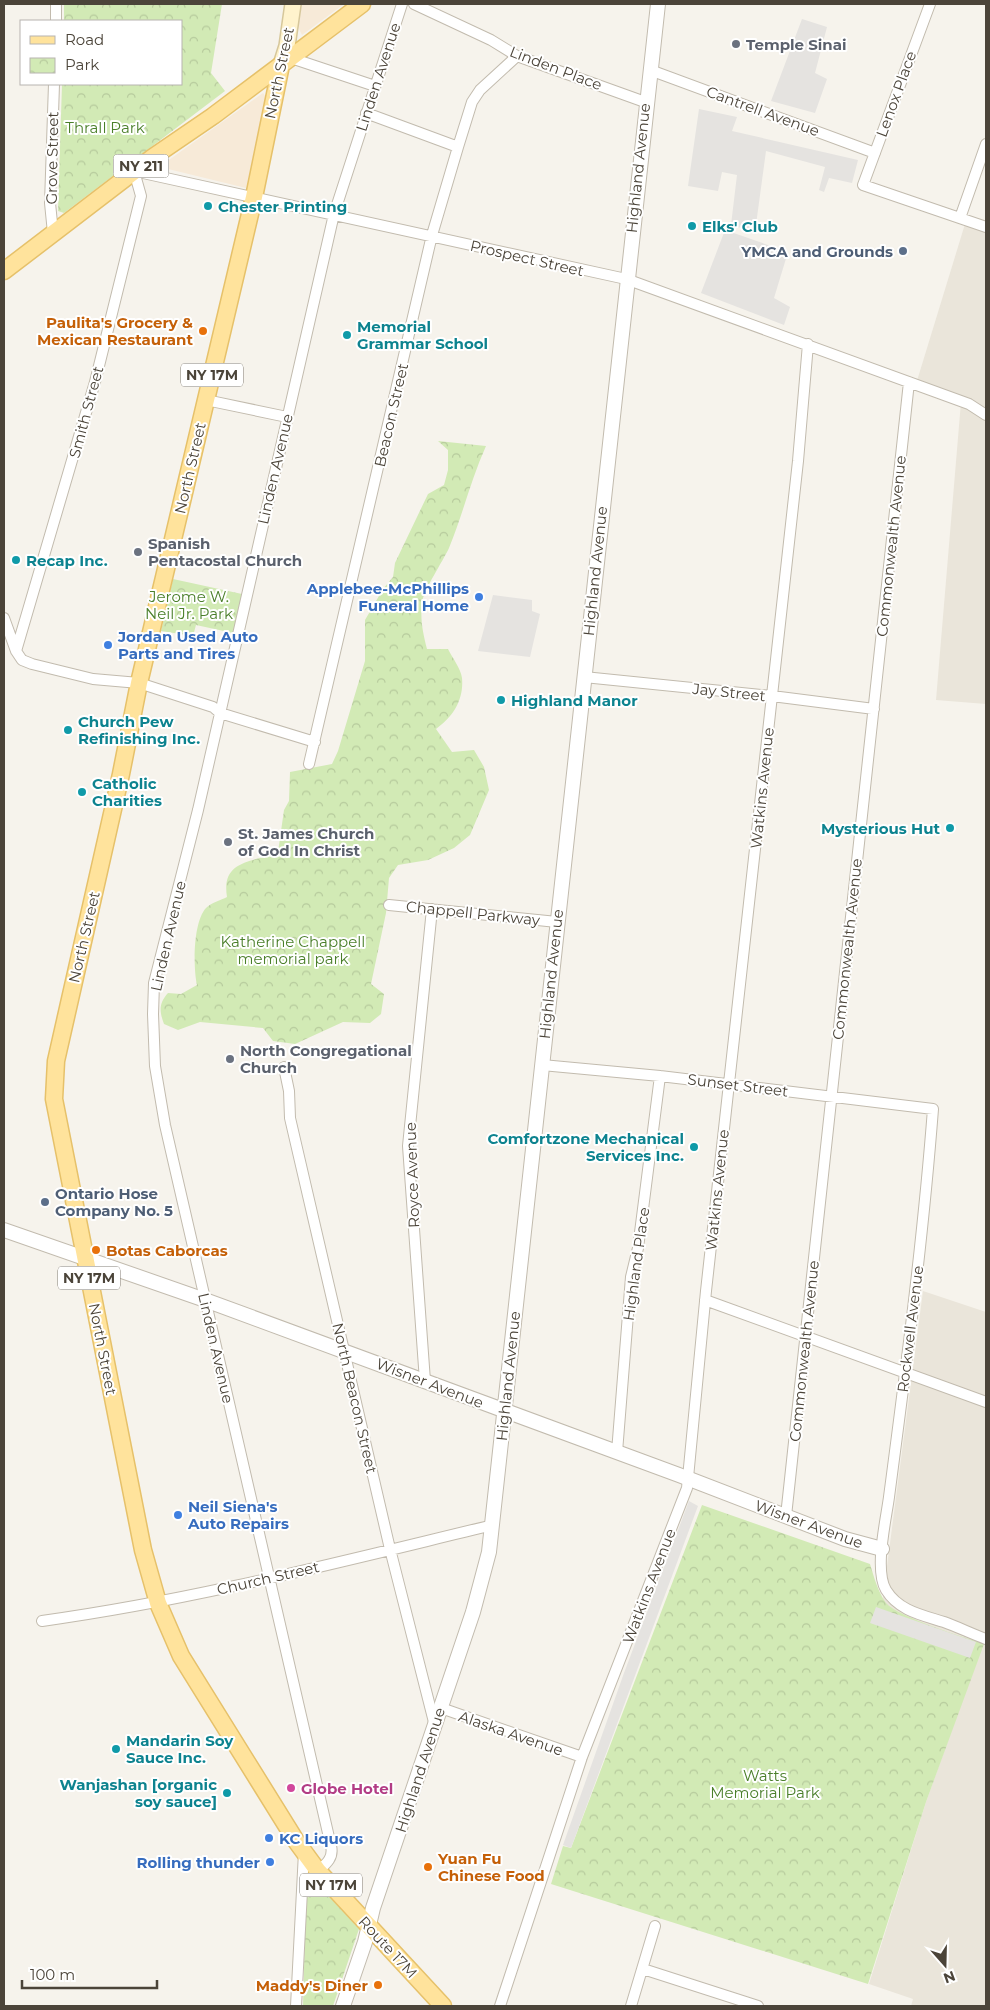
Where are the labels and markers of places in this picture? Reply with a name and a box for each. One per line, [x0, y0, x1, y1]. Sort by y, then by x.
place label: Temple Sinai [746, 35, 846, 54]
marker: Temple Sinai [730, 38, 742, 50]
place label: Chester Printing [218, 197, 347, 216]
marker: Chester Printing [202, 200, 214, 212]
place label: Elks' Club [702, 217, 778, 236]
marker: Elks' Club [686, 220, 698, 232]
place label: YMCA and Grounds [740, 242, 893, 261]
marker: YMCA and Grounds [897, 245, 909, 257]
place label: Paulita's Grocery & Mexican Restaurant [37, 313, 193, 349]
place label: Memorial Grammar School [357, 317, 488, 353]
marker: Paulita's Grocery & Mexican Restaurant [197, 325, 209, 337]
marker: Memorial Grammar School [341, 329, 353, 341]
place label: Spanish Pentacostal Church [148, 534, 302, 570]
marker: Spanish Pentacostal Church [132, 546, 144, 558]
place label: Recap Inc. [26, 551, 108, 570]
marker: Recap Inc. [10, 554, 22, 566]
place label: Applebee-McPhillips Funeral Home [306, 579, 469, 615]
marker: Applebee-McPhillips Funeral Home [473, 591, 485, 603]
place label: Jordan Used Auto Parts and Tires [117, 627, 258, 663]
marker: Jordan Used Auto Parts and Tires [102, 639, 114, 651]
place label: Highland Manor [511, 691, 638, 710]
marker: Highland Manor [495, 694, 507, 706]
place label: Church Pew Refinishing Inc. [78, 712, 200, 748]
marker: Church Pew Refinishing Inc. [62, 724, 74, 736]
place label: Catholic Charities [92, 774, 162, 810]
marker: Catholic Charities [76, 786, 88, 798]
place label: Mysterious Hut [821, 819, 940, 838]
marker: Mysterious Hut [944, 822, 956, 834]
place label: St. James Church of God In Christ [238, 824, 374, 860]
marker: St. James Church of God In Christ [222, 836, 234, 848]
place label: North Congregational Church [240, 1041, 412, 1077]
marker: North Congregational Church [224, 1053, 236, 1065]
place label: Comfortzone Mechanical Services Inc. [487, 1129, 684, 1165]
marker: Comfortzone Mechanical Services Inc. [688, 1141, 700, 1153]
place label: Ontario Hose Company No. 5 [55, 1184, 173, 1220]
marker: Ontario Hose Company No. 5 [39, 1196, 51, 1208]
place label: Botas Caborcas [106, 1241, 228, 1260]
marker: Botas Caborcas [90, 1244, 102, 1256]
place label: Neil Siena's Auto Repairs [187, 1497, 289, 1533]
marker: Neil Siena's Auto Repairs [172, 1509, 184, 1521]
place label: Mandarin Soy Sauce Inc. [126, 1731, 234, 1767]
marker: Mandarin Soy Sauce Inc. [110, 1743, 122, 1755]
place label: Wanjashan [organic soy sauce] [60, 1775, 217, 1811]
place label: Globe Hotel [301, 1779, 393, 1798]
marker: Globe Hotel [285, 1782, 297, 1794]
marker: Wanjashan [organic soy sauce] [221, 1787, 233, 1799]
place label: KC Liquors [279, 1829, 363, 1848]
marker: KC Liquors [263, 1832, 275, 1844]
place label: Yuan Fu Chinese Food [437, 1849, 545, 1885]
place label: Rolling thunder [137, 1853, 261, 1872]
marker: Rolling thunder [264, 1856, 276, 1868]
marker: Yuan Fu Chinese Food [422, 1861, 434, 1873]
place label: Maddy's Diner [256, 1976, 369, 1995]
marker: Maddy's Diner [372, 1979, 384, 1991]

